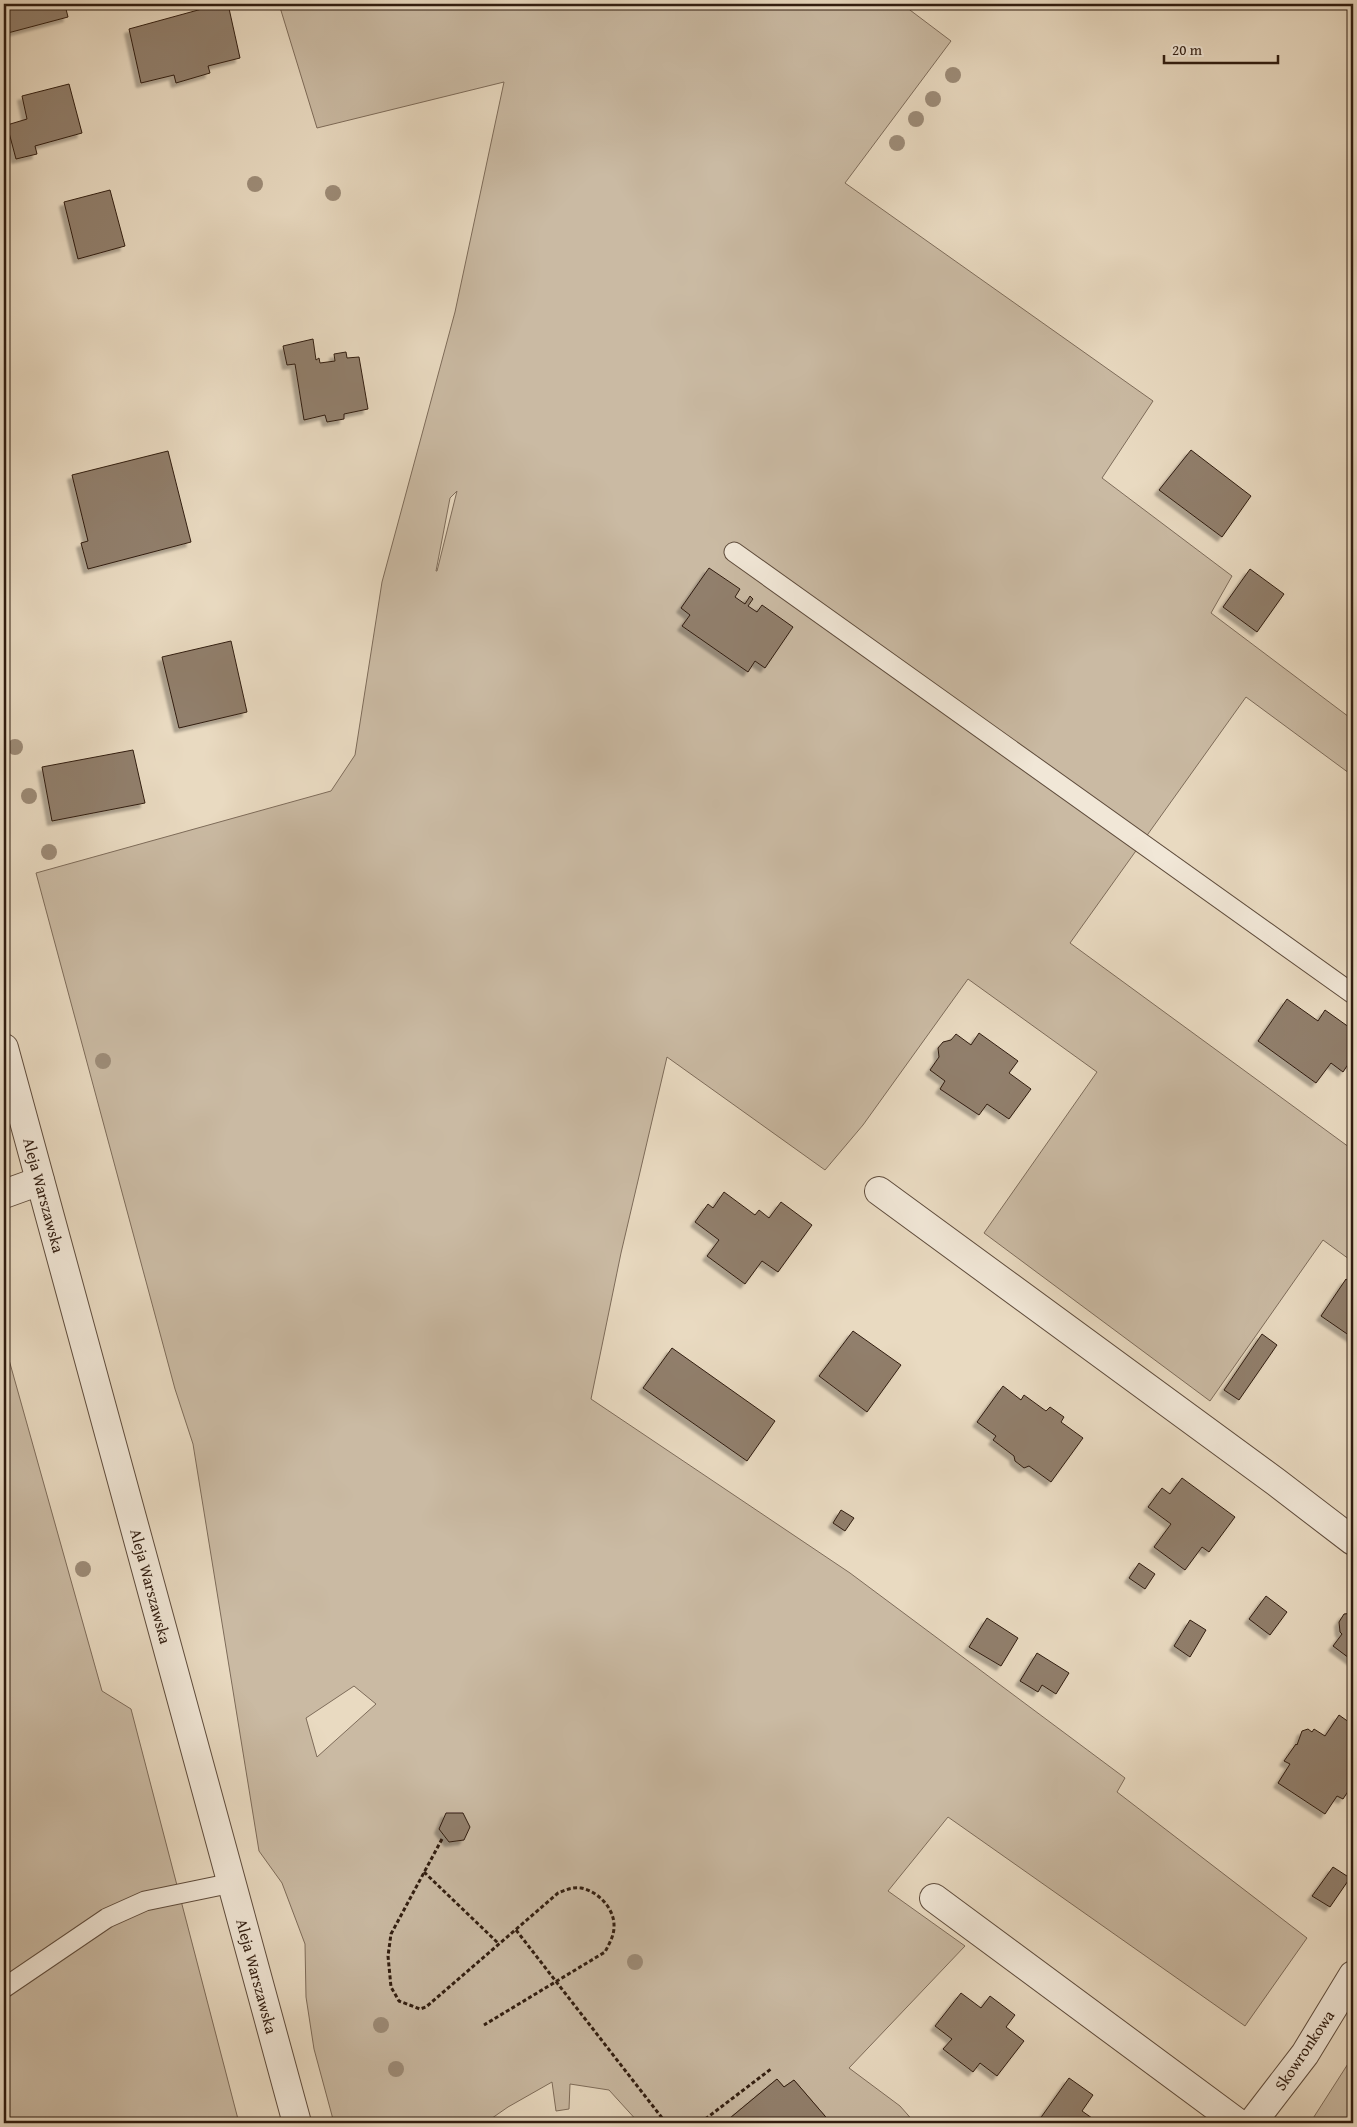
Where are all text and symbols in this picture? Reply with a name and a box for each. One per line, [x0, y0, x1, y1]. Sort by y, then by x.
scale bar [1164, 32, 1278, 64]
text: 20 m [1172, 39, 1203, 60]
street label: Aleja Warszawska [17, 1135, 71, 1256]
street label: Aleja Warszawska [124, 1526, 178, 1647]
street label: Aleja Warszawska [230, 1916, 284, 2037]
street label: Skowronkowa [1268, 2004, 1340, 2095]

